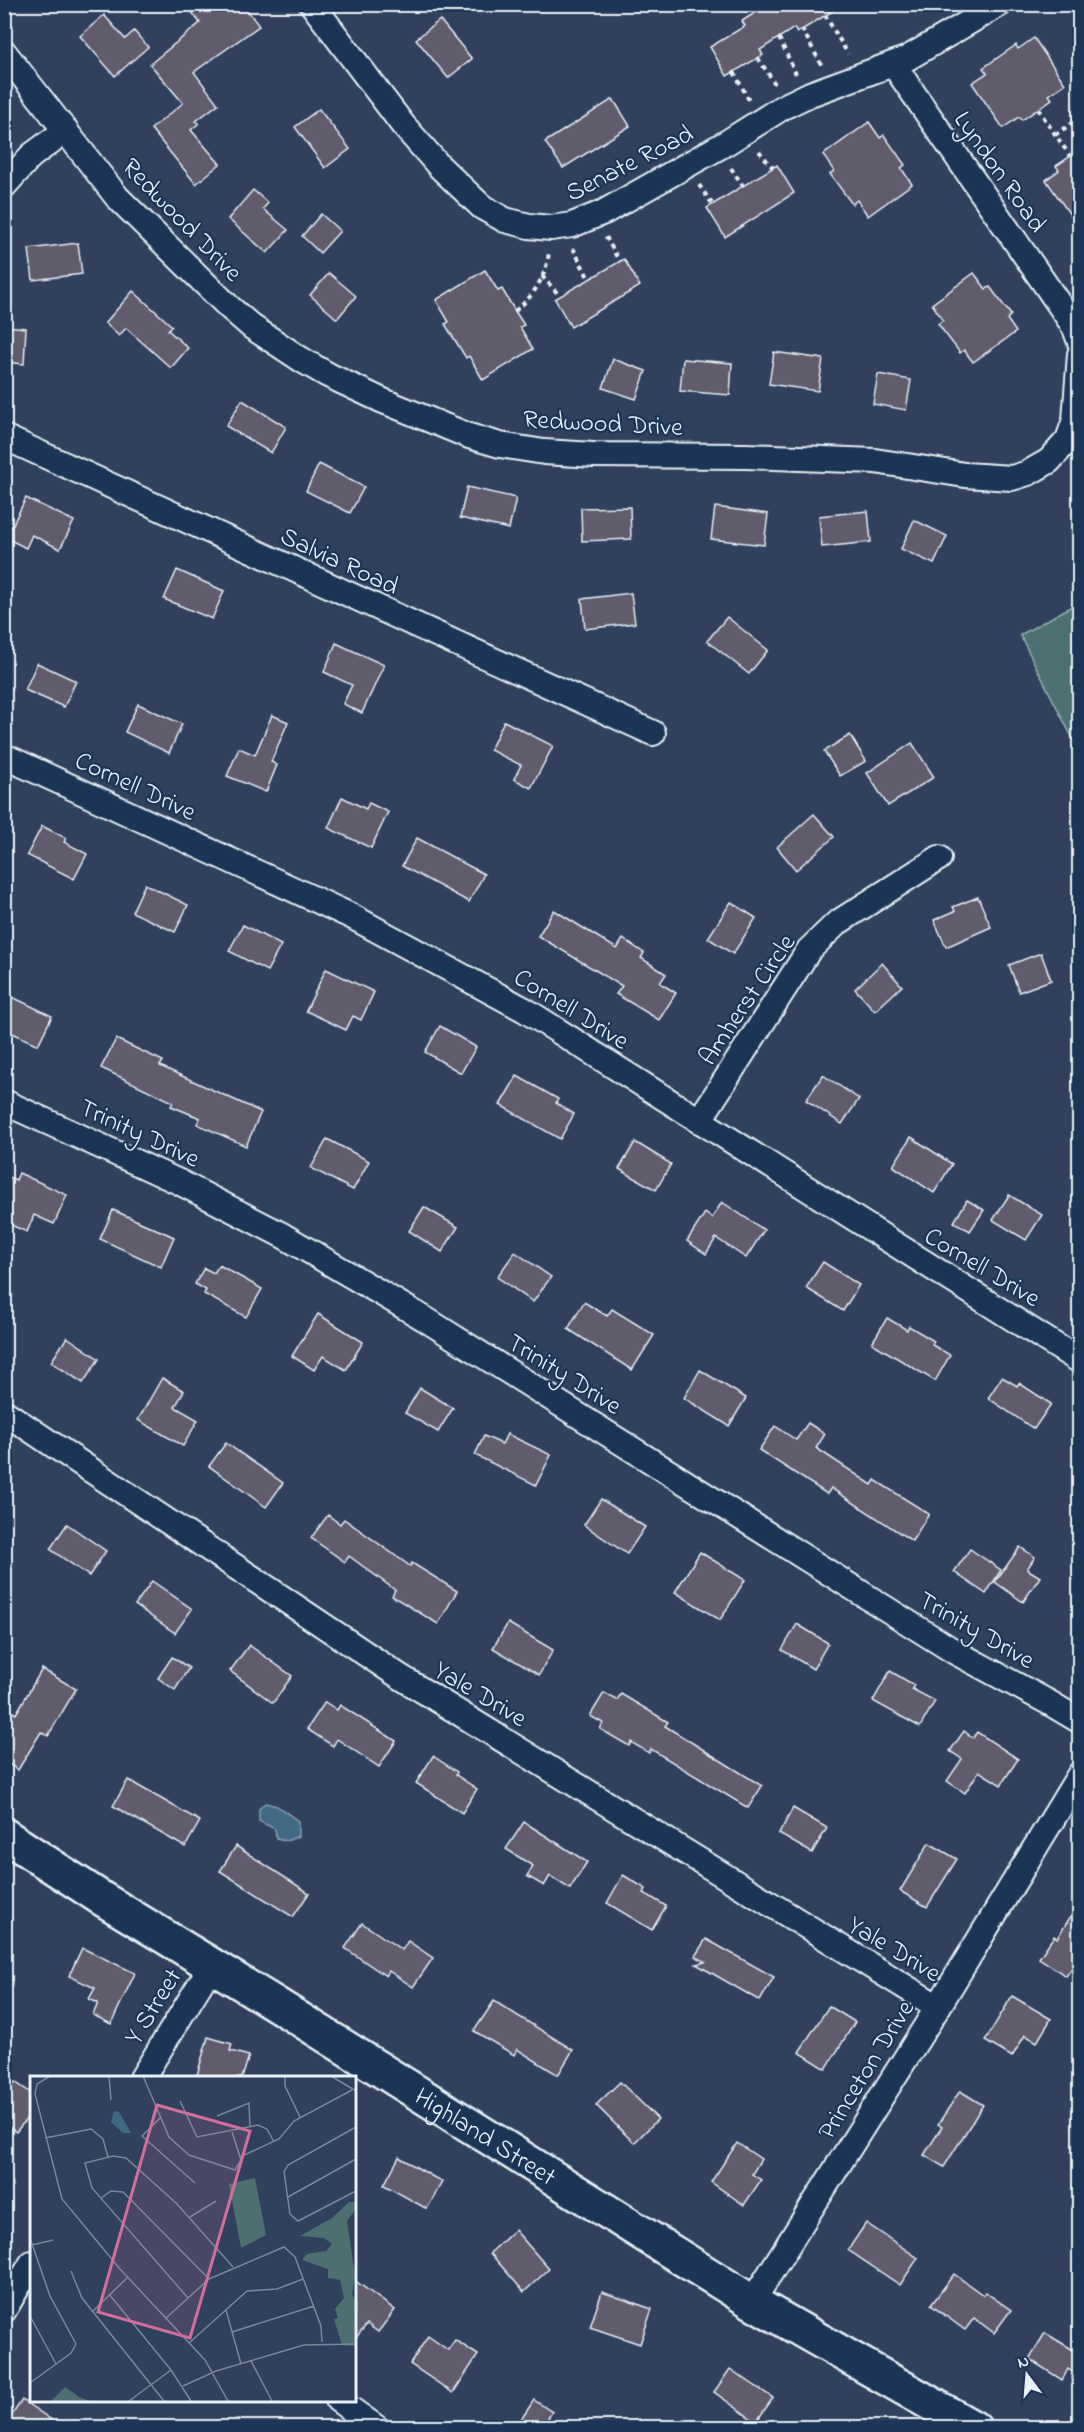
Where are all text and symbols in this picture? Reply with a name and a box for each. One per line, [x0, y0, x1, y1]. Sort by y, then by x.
street label: Lyndon Road [943, 104, 1055, 242]
street label: Senate Road [560, 116, 701, 213]
street label: Redwood Drive [112, 150, 250, 292]
street label: Redwood Drive [522, 402, 684, 448]
street label: Salvia Road [273, 519, 405, 607]
street label: Cornell Drive [68, 743, 202, 833]
street label: Amherst Circle [690, 927, 807, 1074]
street label: Cornell Drive [505, 960, 636, 1061]
street label: Trinity Drive [72, 1090, 206, 1179]
street label: Cornell Drive [916, 1219, 1047, 1318]
street label: Trinity Drive [499, 1325, 629, 1426]
street label: Trinity Drive [910, 1583, 1041, 1681]
street label: Yale Drive [426, 1653, 534, 1739]
street label: Yale Drive [840, 1908, 948, 1994]
street label: Y Street [116, 1962, 193, 2053]
street label: Princeton Drive [810, 1993, 926, 2148]
inset map [30, 2076, 356, 2402]
street label: Highland Street [406, 2079, 563, 2197]
north arrow [997, 2345, 1057, 2405]
text: N [1015, 2349, 1032, 2376]

